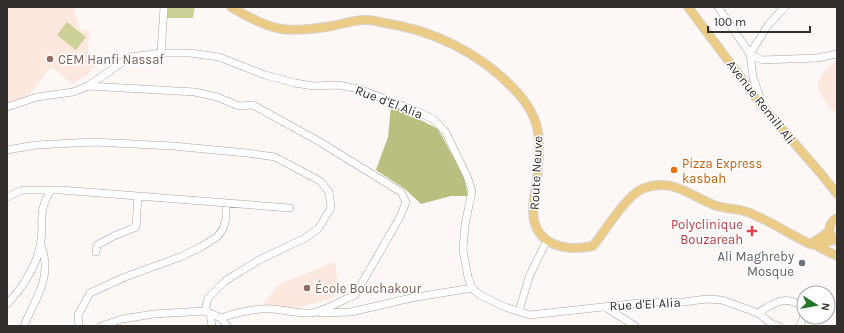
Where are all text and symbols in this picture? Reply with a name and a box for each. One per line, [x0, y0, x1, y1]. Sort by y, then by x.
scale bar [708, 8, 810, 34]
text: 100 m [714, 15, 746, 29]
place label: CEM Hanfi Nassaf [58, 52, 164, 67]
marker: CEM Hanfi Nassaf [45, 54, 55, 64]
street label: Avenue Remili Ali [724, 57, 798, 147]
street label: Rue d'El Alia [353, 82, 425, 122]
street label: Route Neuve [527, 135, 545, 210]
place label: Pizza Express kasbah [682, 156, 762, 186]
marker: Pizza Express kasbah [669, 165, 679, 175]
place label: Polyclinique Bouzareah [671, 217, 743, 247]
marker: Polyclinique Bouzareah [746, 225, 758, 237]
place label: Ali Maghreby Mosque [717, 249, 794, 280]
marker: Ali Maghreby Mosque [797, 258, 807, 268]
place label: École Bouchakour [315, 279, 422, 296]
marker: École Bouchakour [302, 283, 312, 293]
north arrow [796, 285, 836, 325]
street label: Rue d'El Alia [609, 295, 681, 313]
text: N [818, 302, 832, 312]

